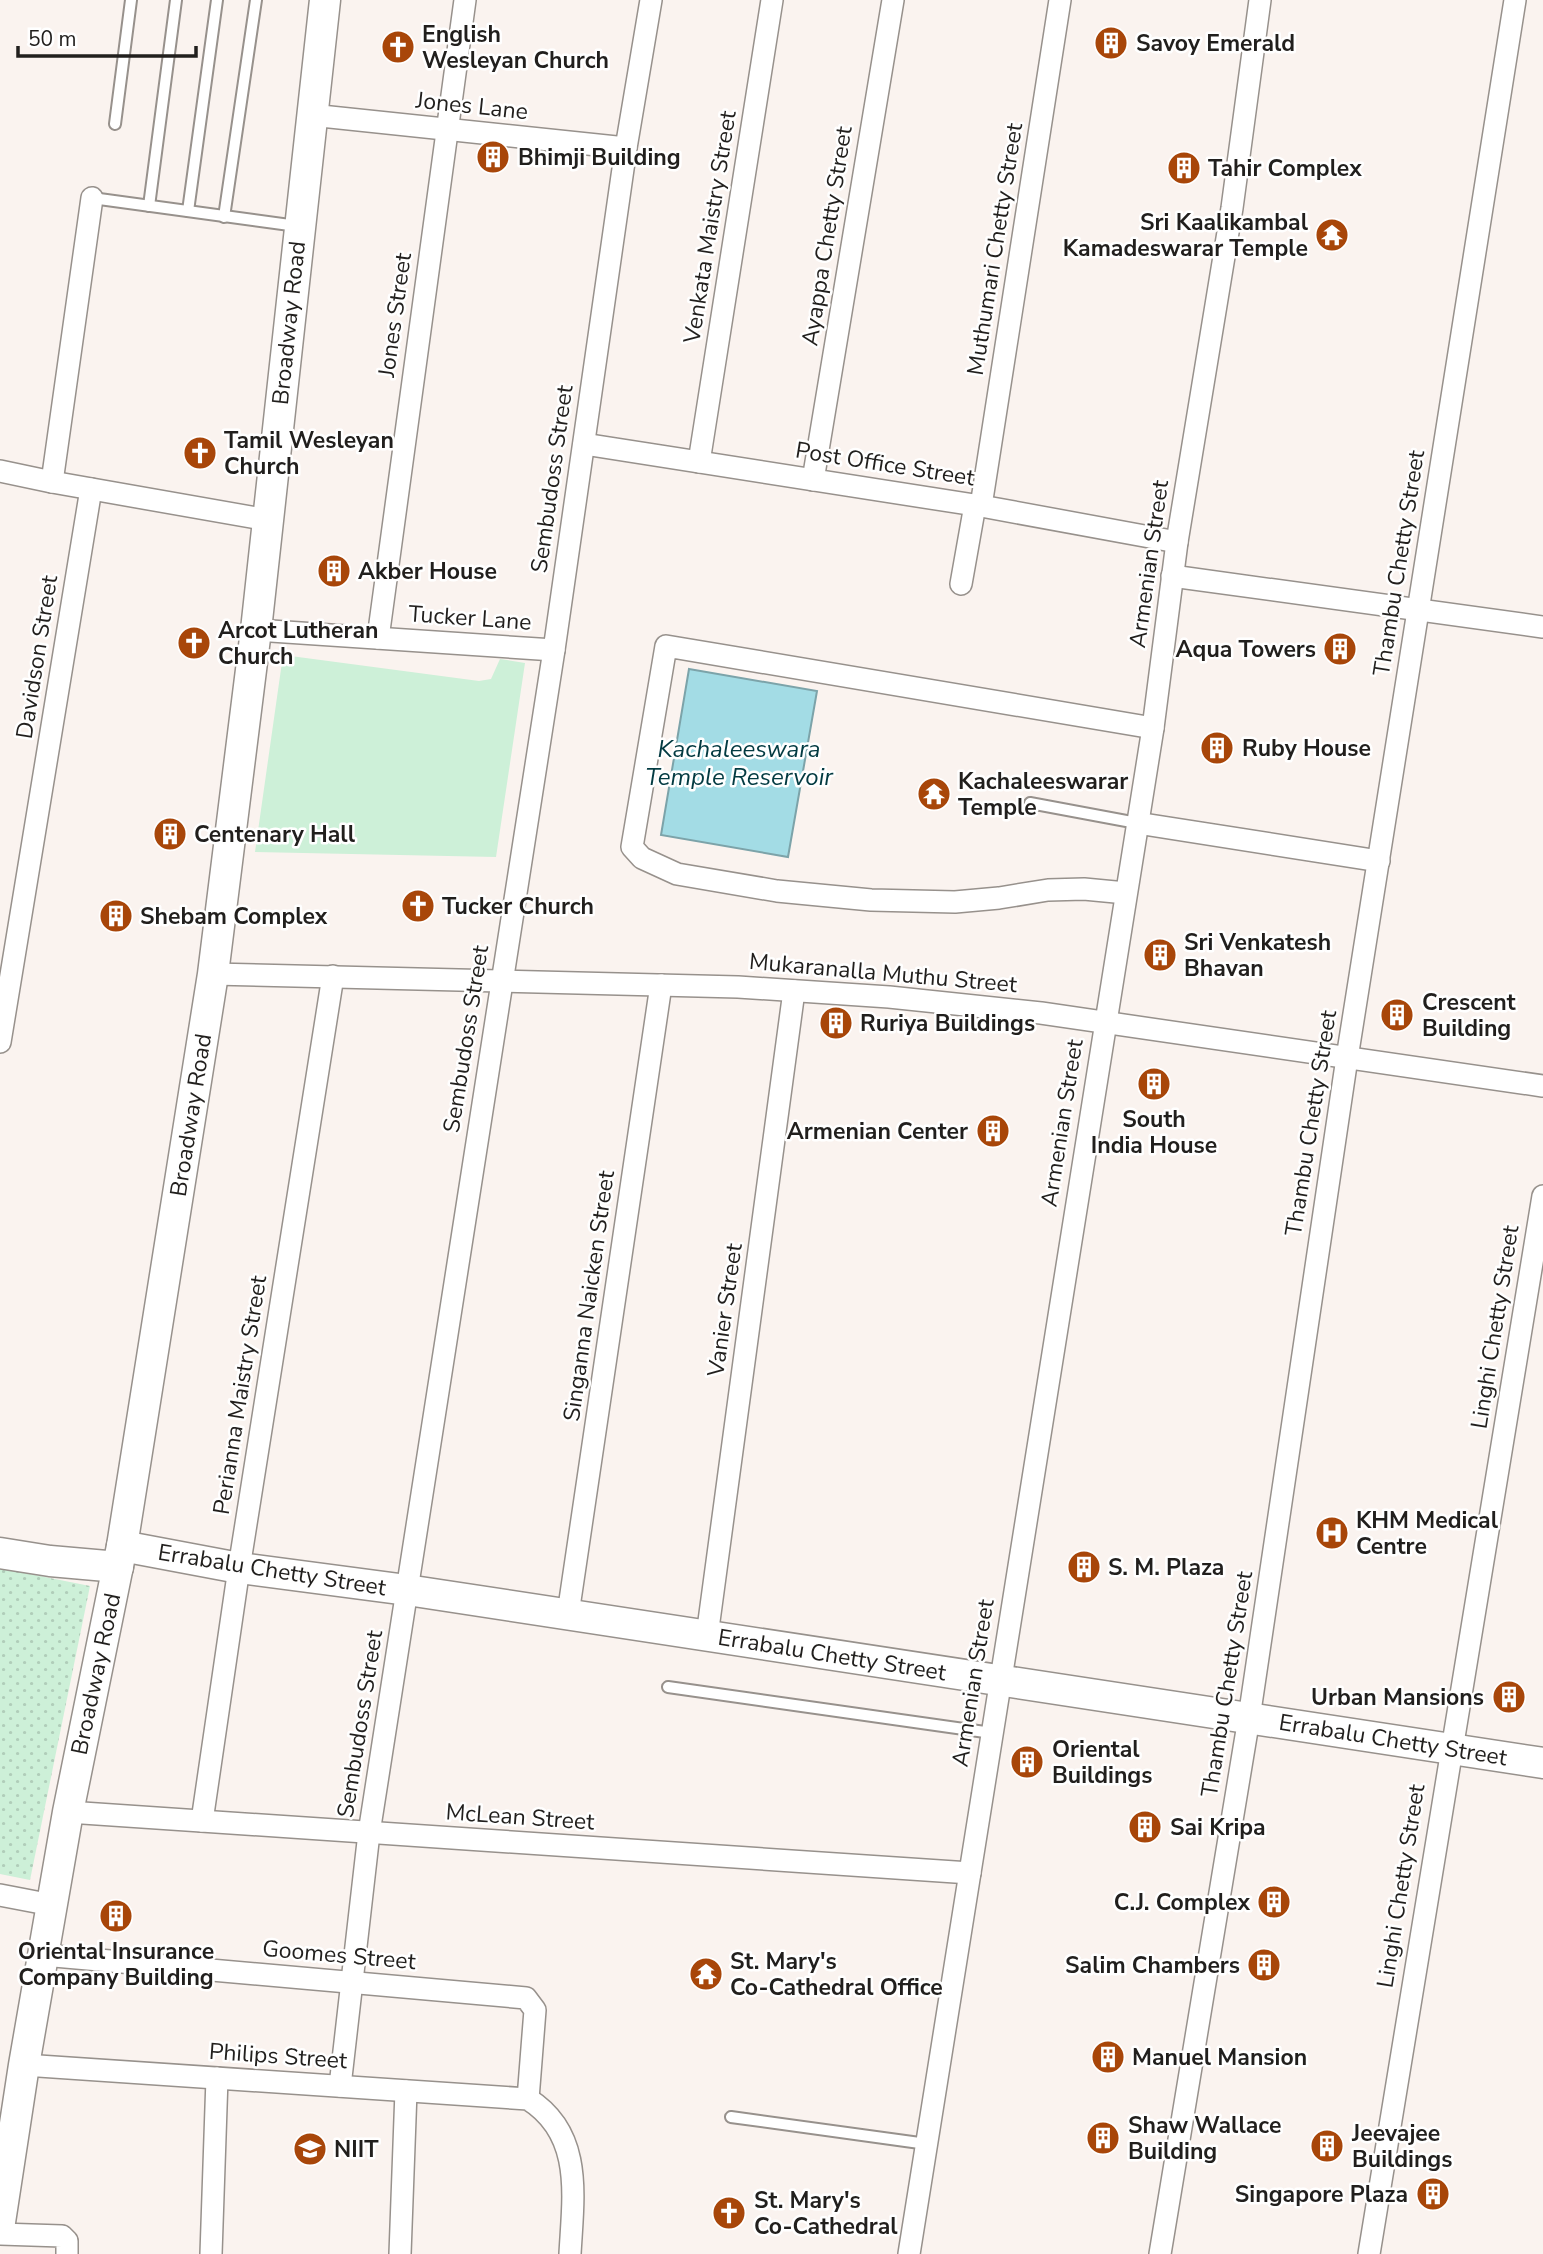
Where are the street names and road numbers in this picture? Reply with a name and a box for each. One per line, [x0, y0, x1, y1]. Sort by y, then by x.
street label: Jones Lane [413, 85, 530, 127]
street label: Venkata Maistry Street [676, 108, 744, 347]
street label: Muthumari Chetty Street [960, 120, 1030, 377]
street label: Ayappa Chetty Street [794, 123, 860, 348]
street label: Broadway Road [265, 240, 313, 406]
street label: Jones Street [371, 250, 419, 380]
street label: Sembudoss Street [523, 382, 581, 575]
street label: Post Office Street [793, 435, 978, 494]
street label: Thambu Chetty Street [1366, 447, 1432, 678]
street label: Armenian Street [1122, 477, 1176, 650]
street label: Davidson Street [9, 572, 65, 741]
street label: Tucker Lane [407, 598, 533, 638]
street label: Sembudoss Street [436, 942, 496, 1135]
street label: Mukaranalla Muthu Street [748, 946, 1019, 1000]
street label: Thambu Chetty Street [1278, 1007, 1344, 1238]
street label: Broadway Road [163, 1031, 219, 1199]
street label: Armenian Street [1033, 1036, 1091, 1209]
street label: Singanna Naicken Street [556, 1168, 622, 1423]
street label: Linghi Chetty Street [1464, 1222, 1527, 1431]
street label: Vanier Street [700, 1240, 750, 1380]
street label: Perianna Maistry Street [206, 1272, 274, 1517]
street label: Errabalu Chetty Street [156, 1537, 389, 1603]
street label: Thambu Chetty Street [1194, 1568, 1260, 1799]
street label: Broadway Road [64, 1590, 128, 1758]
street label: Armenian Street [944, 1596, 1002, 1769]
street label: Errabalu Chetty Street [716, 1622, 949, 1688]
street label: Sembudoss Street [330, 1627, 390, 1820]
street label: Errabalu Chetty Street [1277, 1707, 1510, 1773]
street label: Linghi Chetty Street [1370, 1781, 1433, 1990]
street label: McLean Street [445, 1796, 596, 1838]
street label: Goomes Street [261, 1933, 418, 1977]
street label: Philips Street [208, 2036, 349, 2076]

